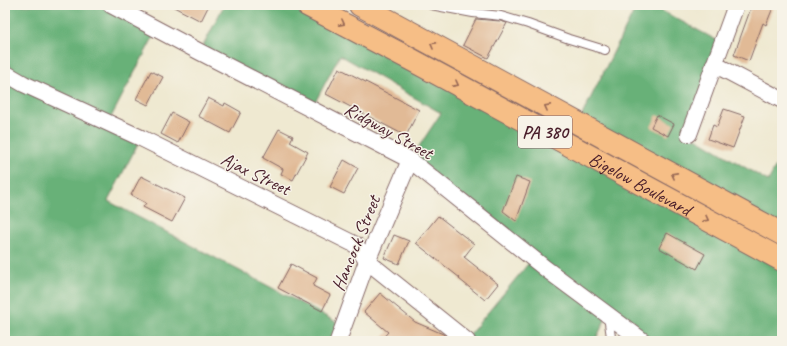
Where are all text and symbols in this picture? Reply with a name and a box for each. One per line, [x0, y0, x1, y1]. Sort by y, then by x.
one-way arrow [338, 19, 345, 26]
one-way arrow [430, 42, 437, 49]
one-way arrow [452, 80, 460, 87]
street label: Ridgway Street [340, 97, 438, 166]
one-way arrow [544, 104, 551, 111]
road number: PA 380 [518, 116, 572, 148]
street label: Ajax Street [217, 147, 296, 202]
street label: Bigelow Boulevard [584, 147, 698, 223]
one-way arrow [671, 173, 678, 180]
street label: Hancock Street [326, 191, 387, 294]
one-way arrow [702, 215, 709, 222]

